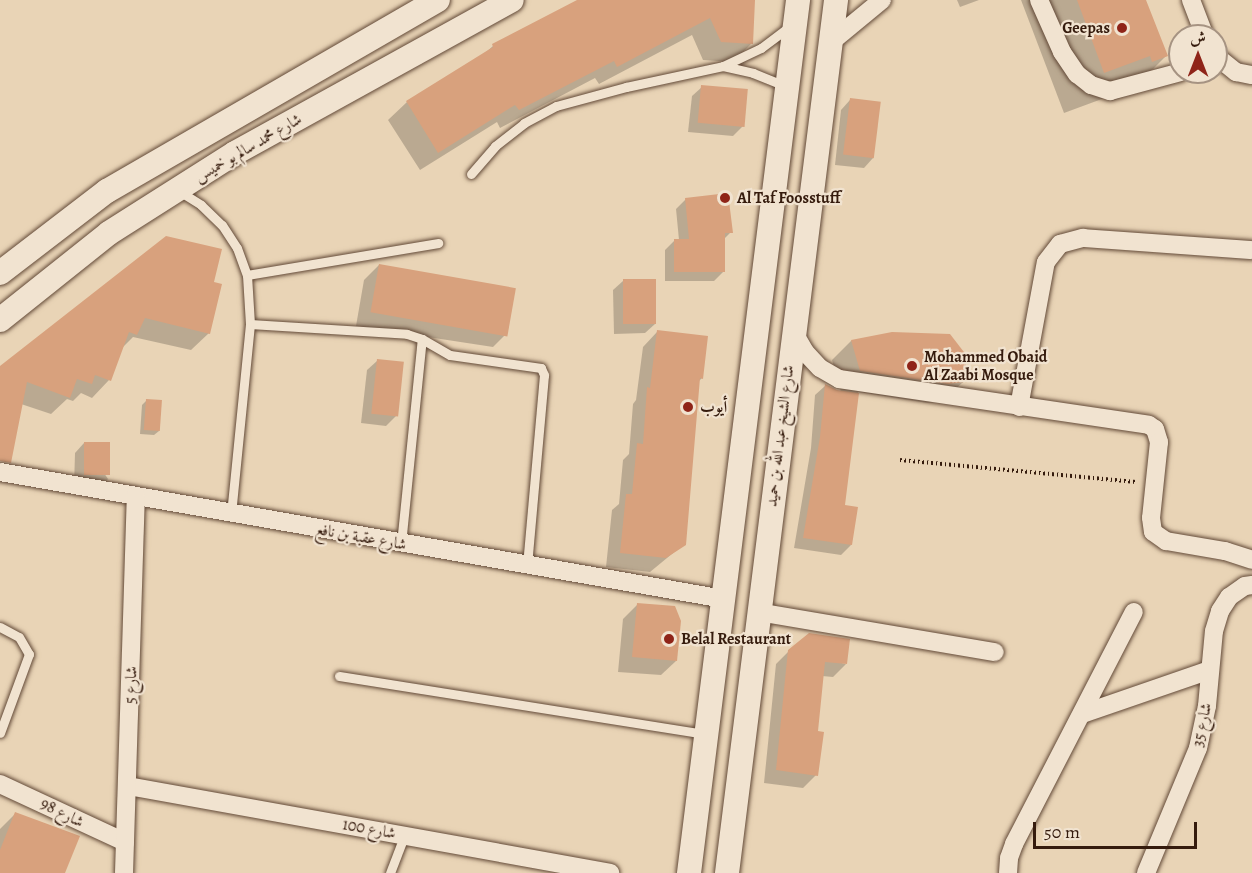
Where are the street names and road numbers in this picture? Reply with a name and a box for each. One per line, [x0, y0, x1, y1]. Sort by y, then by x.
street label: شارع محمد سالم بو خميس [191, 109, 305, 187]
street label: شارع الشيخ عبد الله بن حميد [762, 364, 798, 508]
street label: شارع عقبة بن نافع [314, 520, 408, 554]
street label: شارع 5 [121, 666, 141, 704]
street label: شارع 35 [1188, 701, 1216, 749]
street label: شارع 98 [37, 794, 87, 832]
street label: شارع 100 [341, 815, 397, 843]

